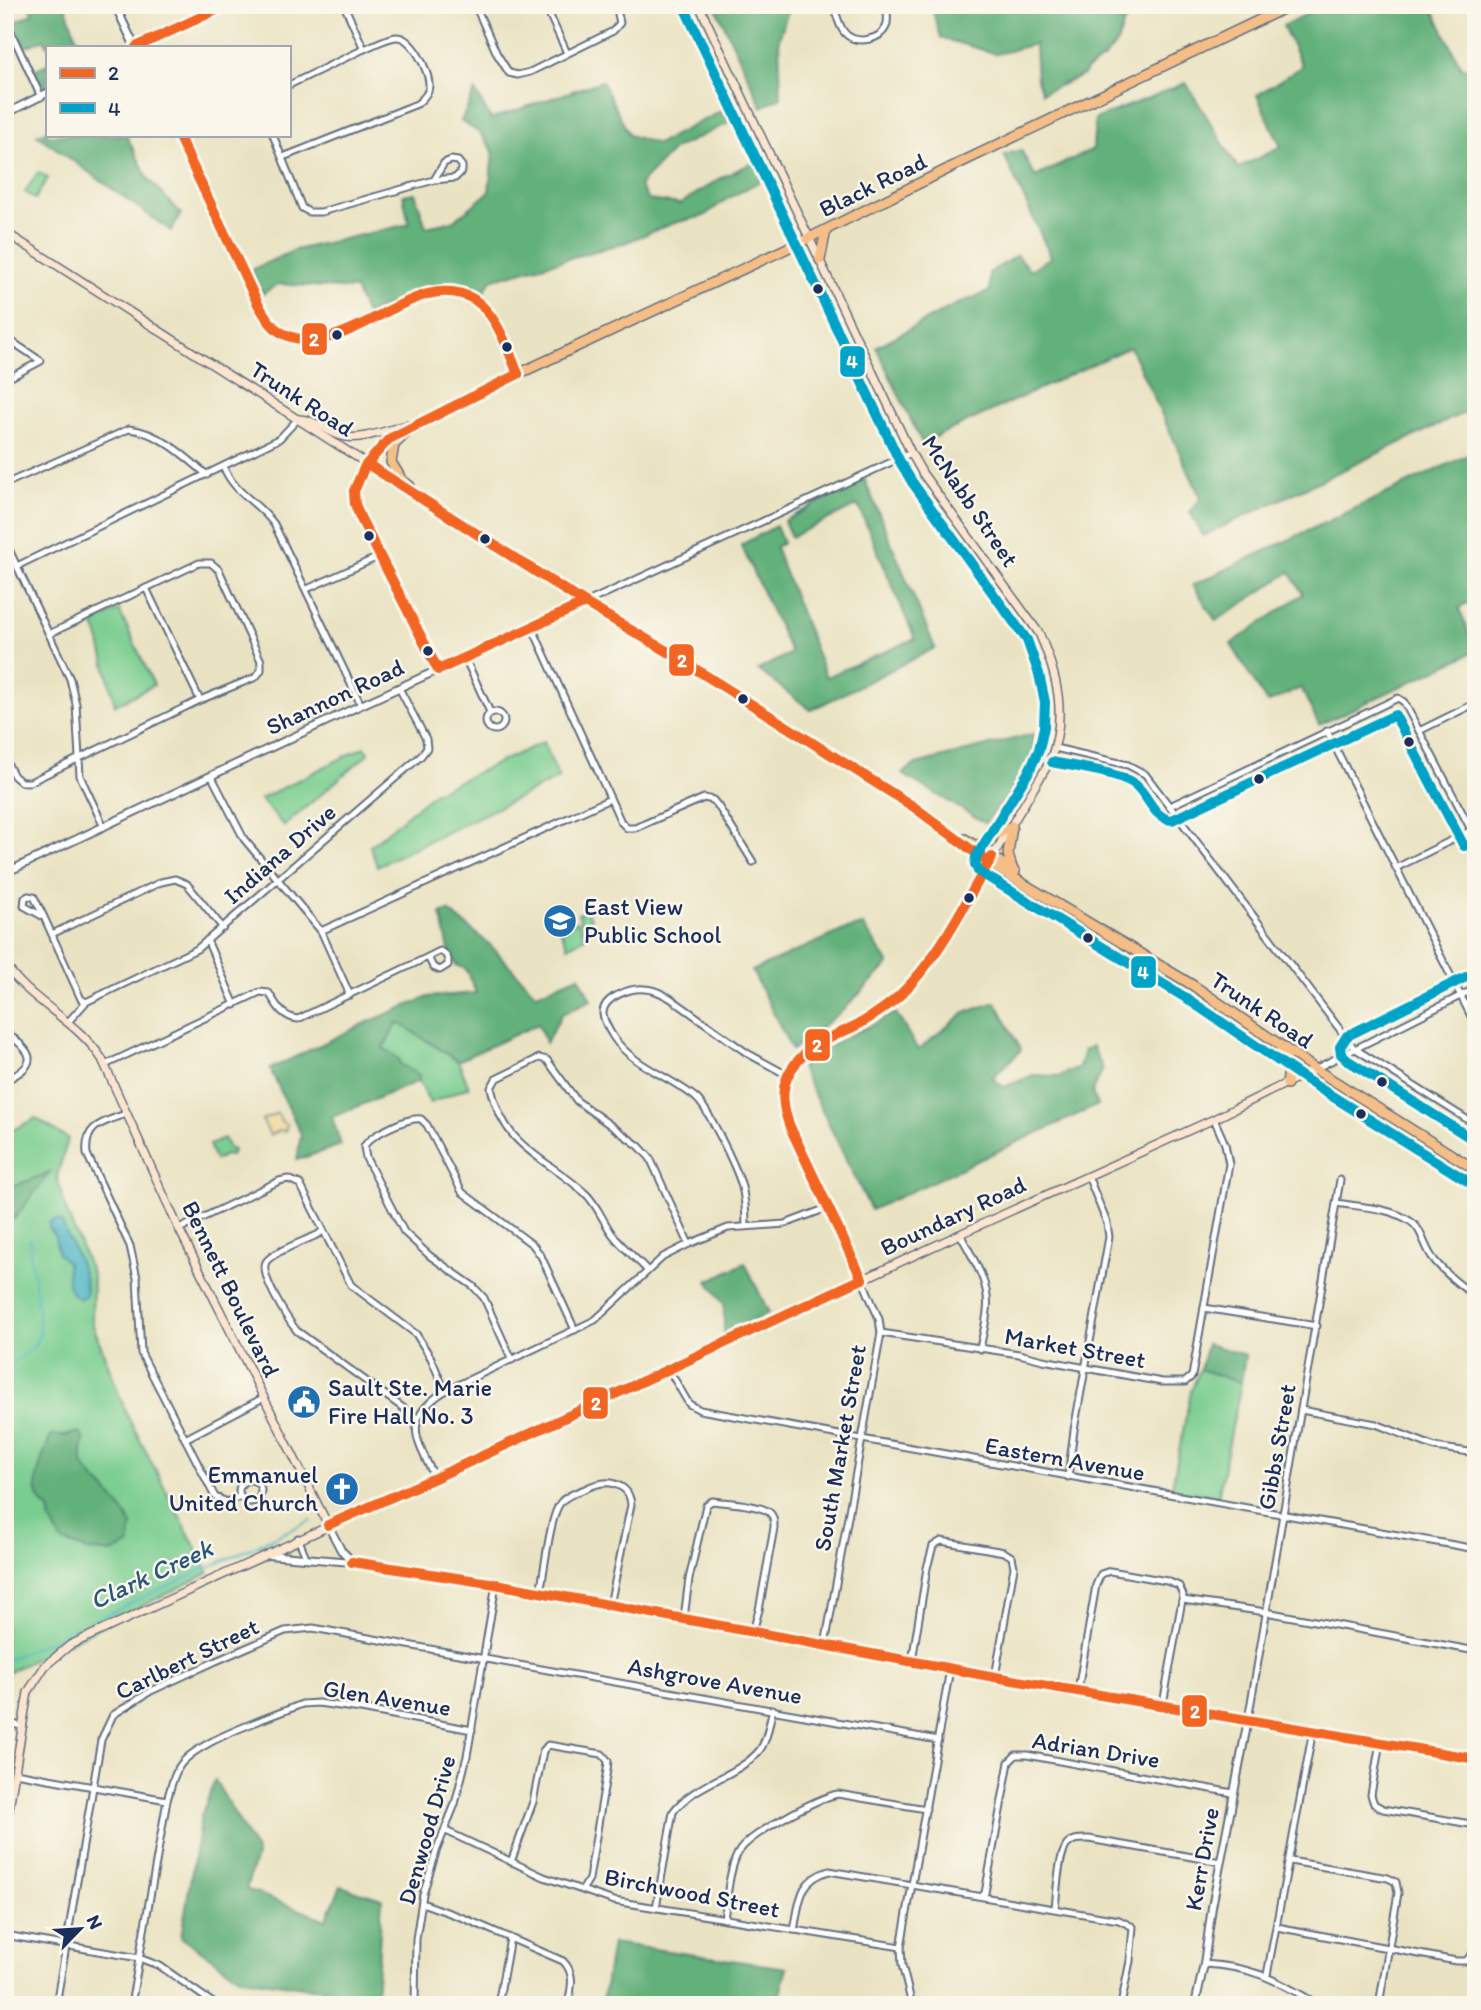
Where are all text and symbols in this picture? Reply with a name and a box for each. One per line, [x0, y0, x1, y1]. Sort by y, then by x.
legend [46, 46, 290, 136]
text: 2 [108, 60, 119, 85]
text: 4 [108, 96, 121, 121]
street label: Black Road [814, 146, 931, 223]
unlabelled marker [811, 282, 825, 296]
line badge: 2 [301, 322, 328, 356]
text: 2 [309, 328, 319, 351]
unlabelled marker [330, 328, 344, 342]
unlabelled marker [500, 340, 514, 354]
line badge: 4 [839, 345, 866, 378]
text: 4 [846, 350, 858, 373]
street label: Trunk Road [245, 354, 360, 443]
street label: McNabb Street [916, 429, 1025, 572]
unlabelled marker [362, 529, 376, 543]
unlabelled marker [478, 532, 492, 546]
line badge: 2 [668, 643, 695, 677]
unlabelled marker [421, 644, 435, 658]
text: 2 [677, 649, 687, 672]
street label: Shannon Road [261, 652, 408, 741]
unlabelled marker [736, 692, 750, 706]
unlabelled marker [1402, 735, 1416, 749]
unlabelled marker [1252, 772, 1266, 786]
street label: Indiana Drive [218, 797, 342, 910]
unlabelled marker [962, 891, 976, 905]
place label: East View Public School [584, 892, 722, 949]
school or university icon: East View Public School [541, 902, 579, 940]
unlabelled marker [1081, 931, 1095, 945]
line badge: 4 [1130, 955, 1157, 989]
text: 4 [1137, 961, 1149, 984]
street label: Trunk Road [1205, 965, 1319, 1055]
line badge: 2 [804, 1028, 831, 1062]
text: 2 [812, 1034, 822, 1057]
unlabelled marker [1375, 1075, 1389, 1089]
unlabelled marker [1354, 1107, 1368, 1121]
street label: Boundary Road [875, 1169, 1030, 1262]
street label: Bennett Boulevard [176, 1196, 287, 1382]
street label: Market Street [1002, 1321, 1148, 1374]
street label: South Market Street [807, 1343, 872, 1553]
place label: Sault Ste. Marie Fire Hall No. 3 [328, 1373, 492, 1430]
street label: Gibbs Street [1251, 1382, 1302, 1512]
public building icon: Sault Ste. Marie Fire Hall No. 3 [285, 1383, 323, 1421]
line badge: 2 [582, 1386, 609, 1420]
text: 2 [591, 1392, 601, 1415]
street label: Eastern Avenue [983, 1430, 1147, 1487]
place label: Emmanuel United Church [169, 1460, 318, 1517]
church icon: Emmanuel United Church [323, 1470, 361, 1508]
water label: Clark Creek [84, 1531, 219, 1616]
street label: Carlbert Street [110, 1611, 263, 1706]
street label: Ashgrove Avenue [626, 1651, 805, 1710]
street label: Glen Avenue [321, 1673, 453, 1722]
line badge: 2 [1181, 1694, 1208, 1728]
text: 2 [1190, 1700, 1200, 1723]
street label: Adrian Drive [1030, 1725, 1162, 1774]
street label: Denwood Drive [391, 1752, 462, 1908]
street label: Kerr Drive [1178, 1805, 1225, 1913]
street label: Birchwood Street [602, 1861, 782, 1924]
north arrow [46, 1895, 116, 1965]
text: N [82, 1911, 108, 1933]

